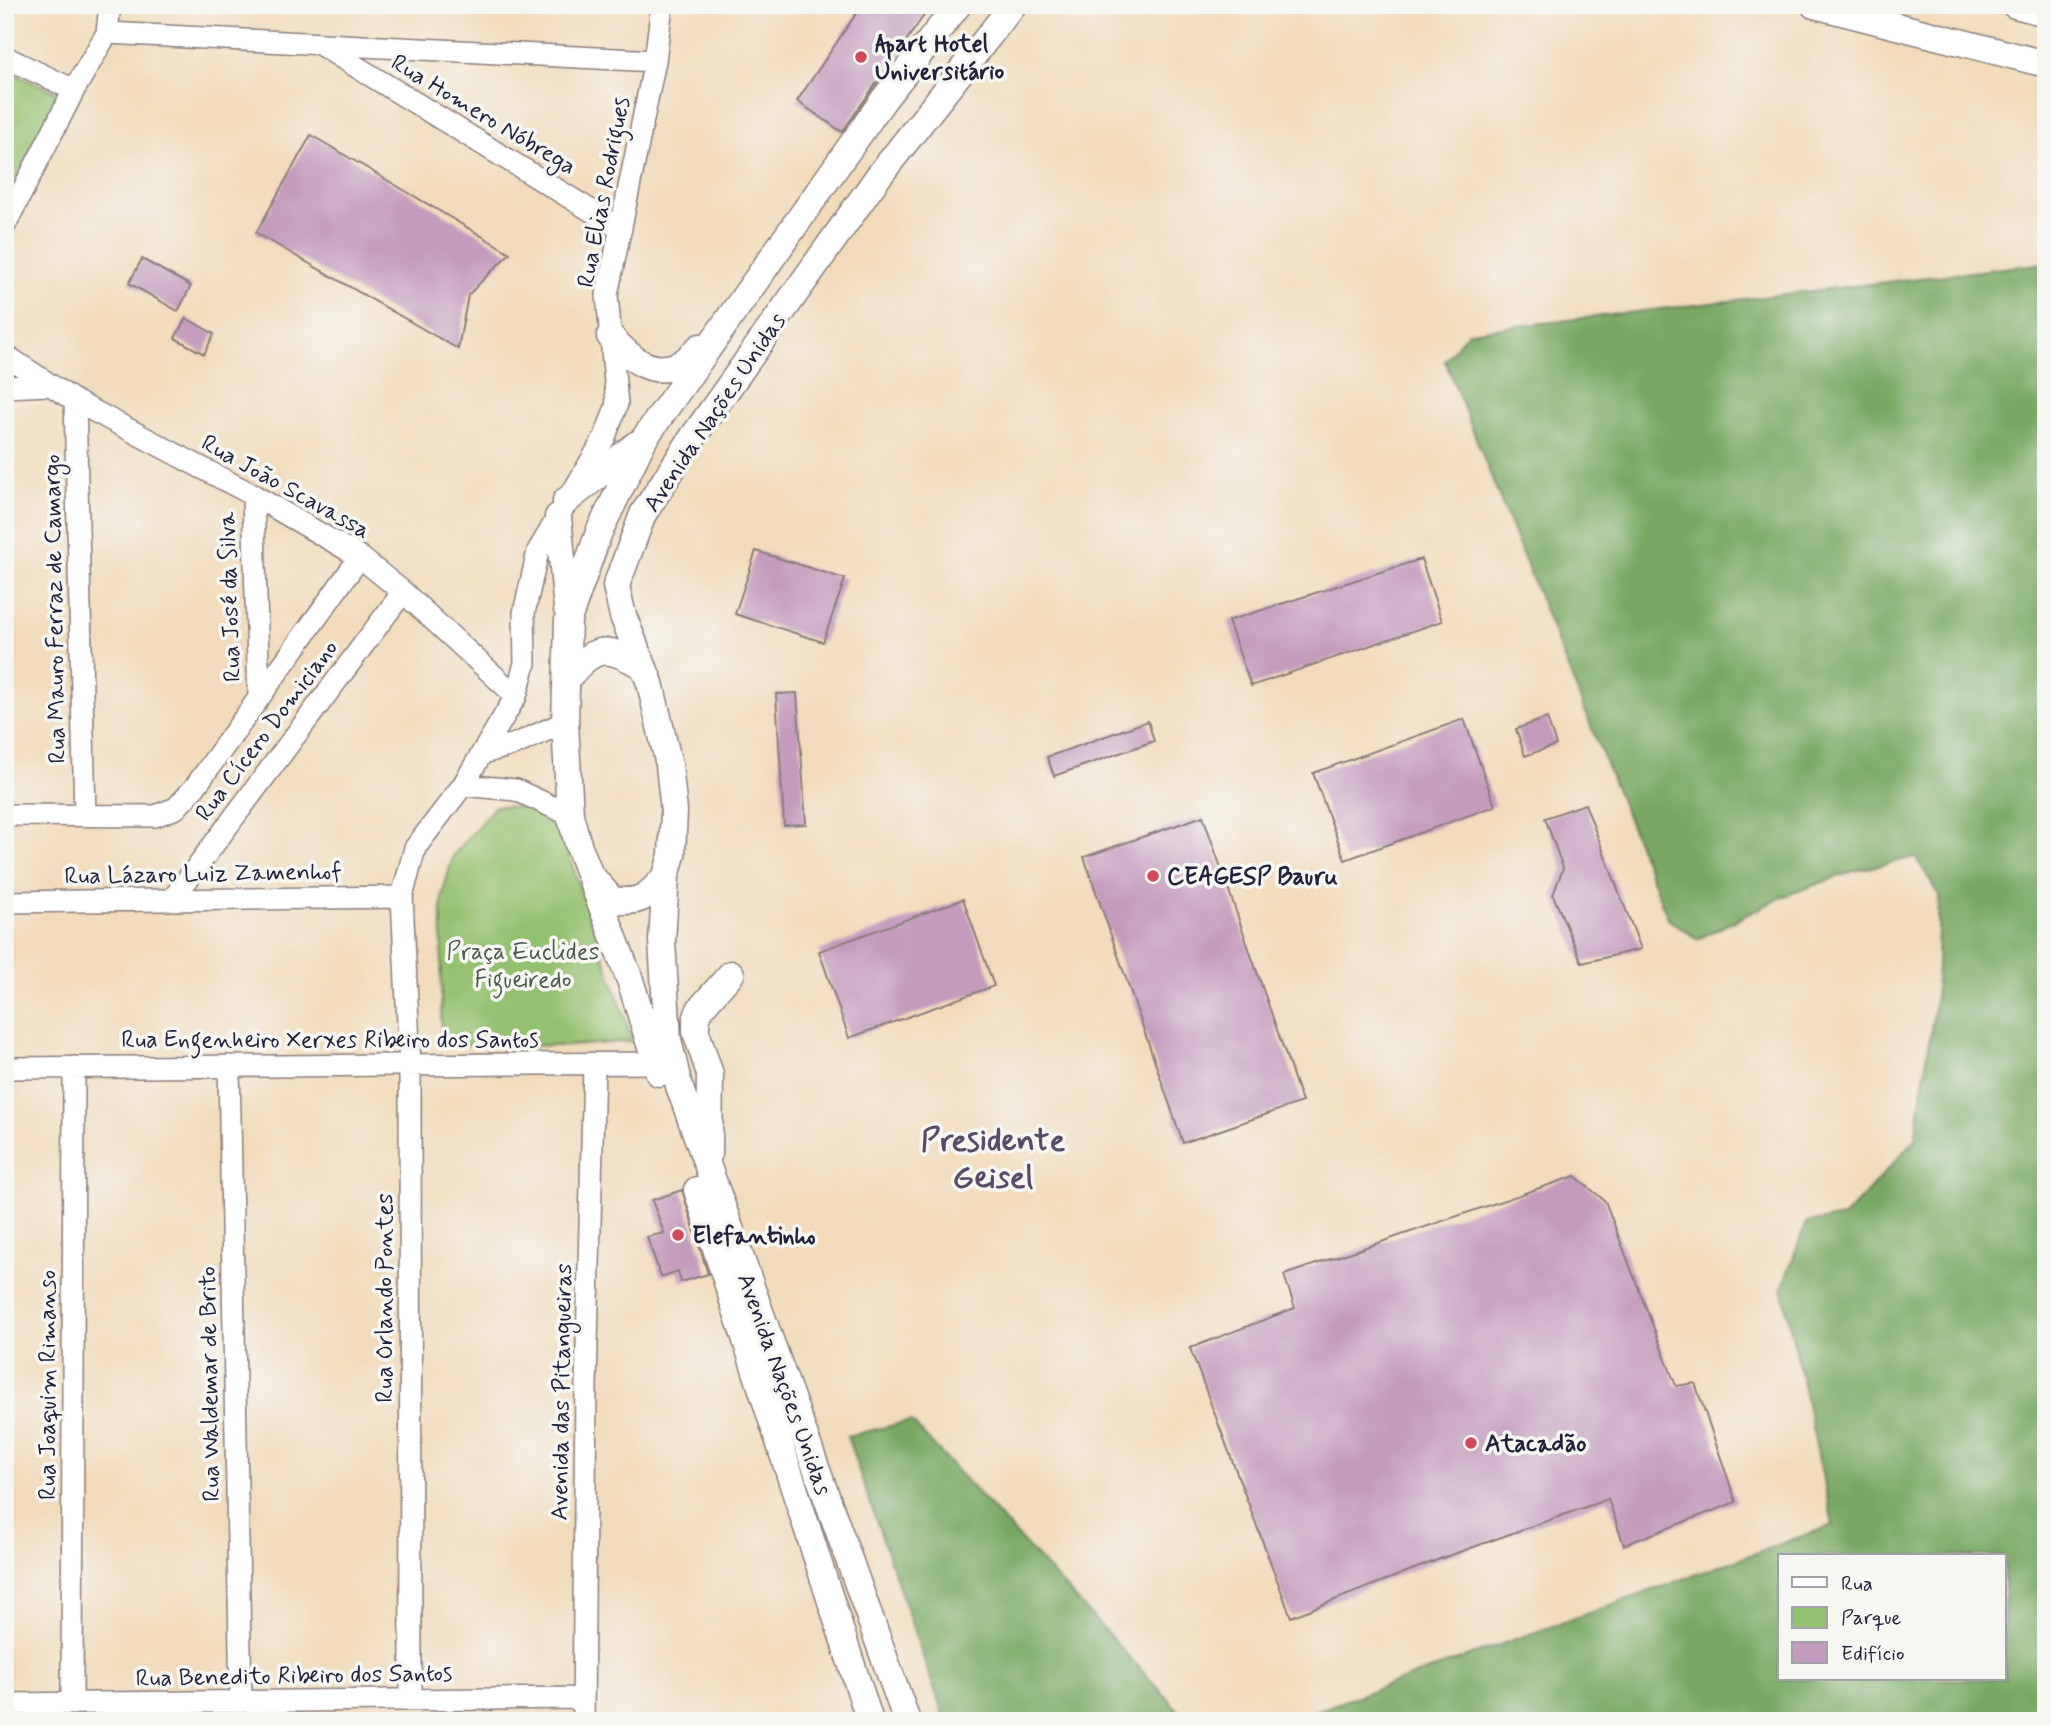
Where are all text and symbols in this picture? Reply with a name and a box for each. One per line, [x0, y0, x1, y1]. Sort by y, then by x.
place label: Apart Hotel Universitário [875, 29, 1004, 88]
street label: Rua Homero Nóbrega [384, 48, 582, 185]
marker: Apart Hotel Universitário [853, 49, 869, 65]
street label: Rua Elias Rodrigues [571, 94, 641, 291]
street label: Avenida Nações Unidas [637, 307, 794, 518]
street label: Rua João Scavassa [195, 428, 375, 546]
street label: Rua Mauro Ferraz de Camargo [37, 454, 76, 764]
street label: Rua José da Silva [212, 511, 249, 682]
street label: Rua Cícero Domiciano [189, 634, 346, 828]
street label: Rua Lázaro Luiz Zamenhof [64, 857, 342, 892]
place label: CEAGESP Bauru [1167, 862, 1338, 893]
marker: CEAGESP Bauru [1145, 868, 1161, 884]
park label: Praça Euclides Figueiredo [447, 937, 600, 999]
street label: Rua Engenheiro Xerxes Ribeiro dos Santos [121, 1025, 539, 1059]
district label: Presidente Geisel [921, 1120, 1065, 1199]
street label: Rua Orlando Pontes [370, 1193, 401, 1403]
place label: Elefantinho [692, 1221, 816, 1252]
marker: Elefantinho [670, 1227, 686, 1243]
street label: Avenida das Pitangueiras [545, 1263, 582, 1521]
street label: Rua Waldemar de Brito [193, 1266, 228, 1502]
street label: Avenida Nações Unidas [729, 1269, 838, 1500]
street label: Rua Joaquim Rimanso [33, 1270, 64, 1500]
place label: Atacadão [1485, 1429, 1587, 1460]
marker: Atacadão [1463, 1435, 1479, 1451]
legend [1778, 1554, 2006, 1680]
text: Rua [1841, 1570, 1873, 1598]
text: Parque [1841, 1604, 1902, 1632]
text: Edifício [1841, 1640, 1905, 1668]
street label: Rua Benedito Ribeiro dos Santos [135, 1658, 453, 1695]

